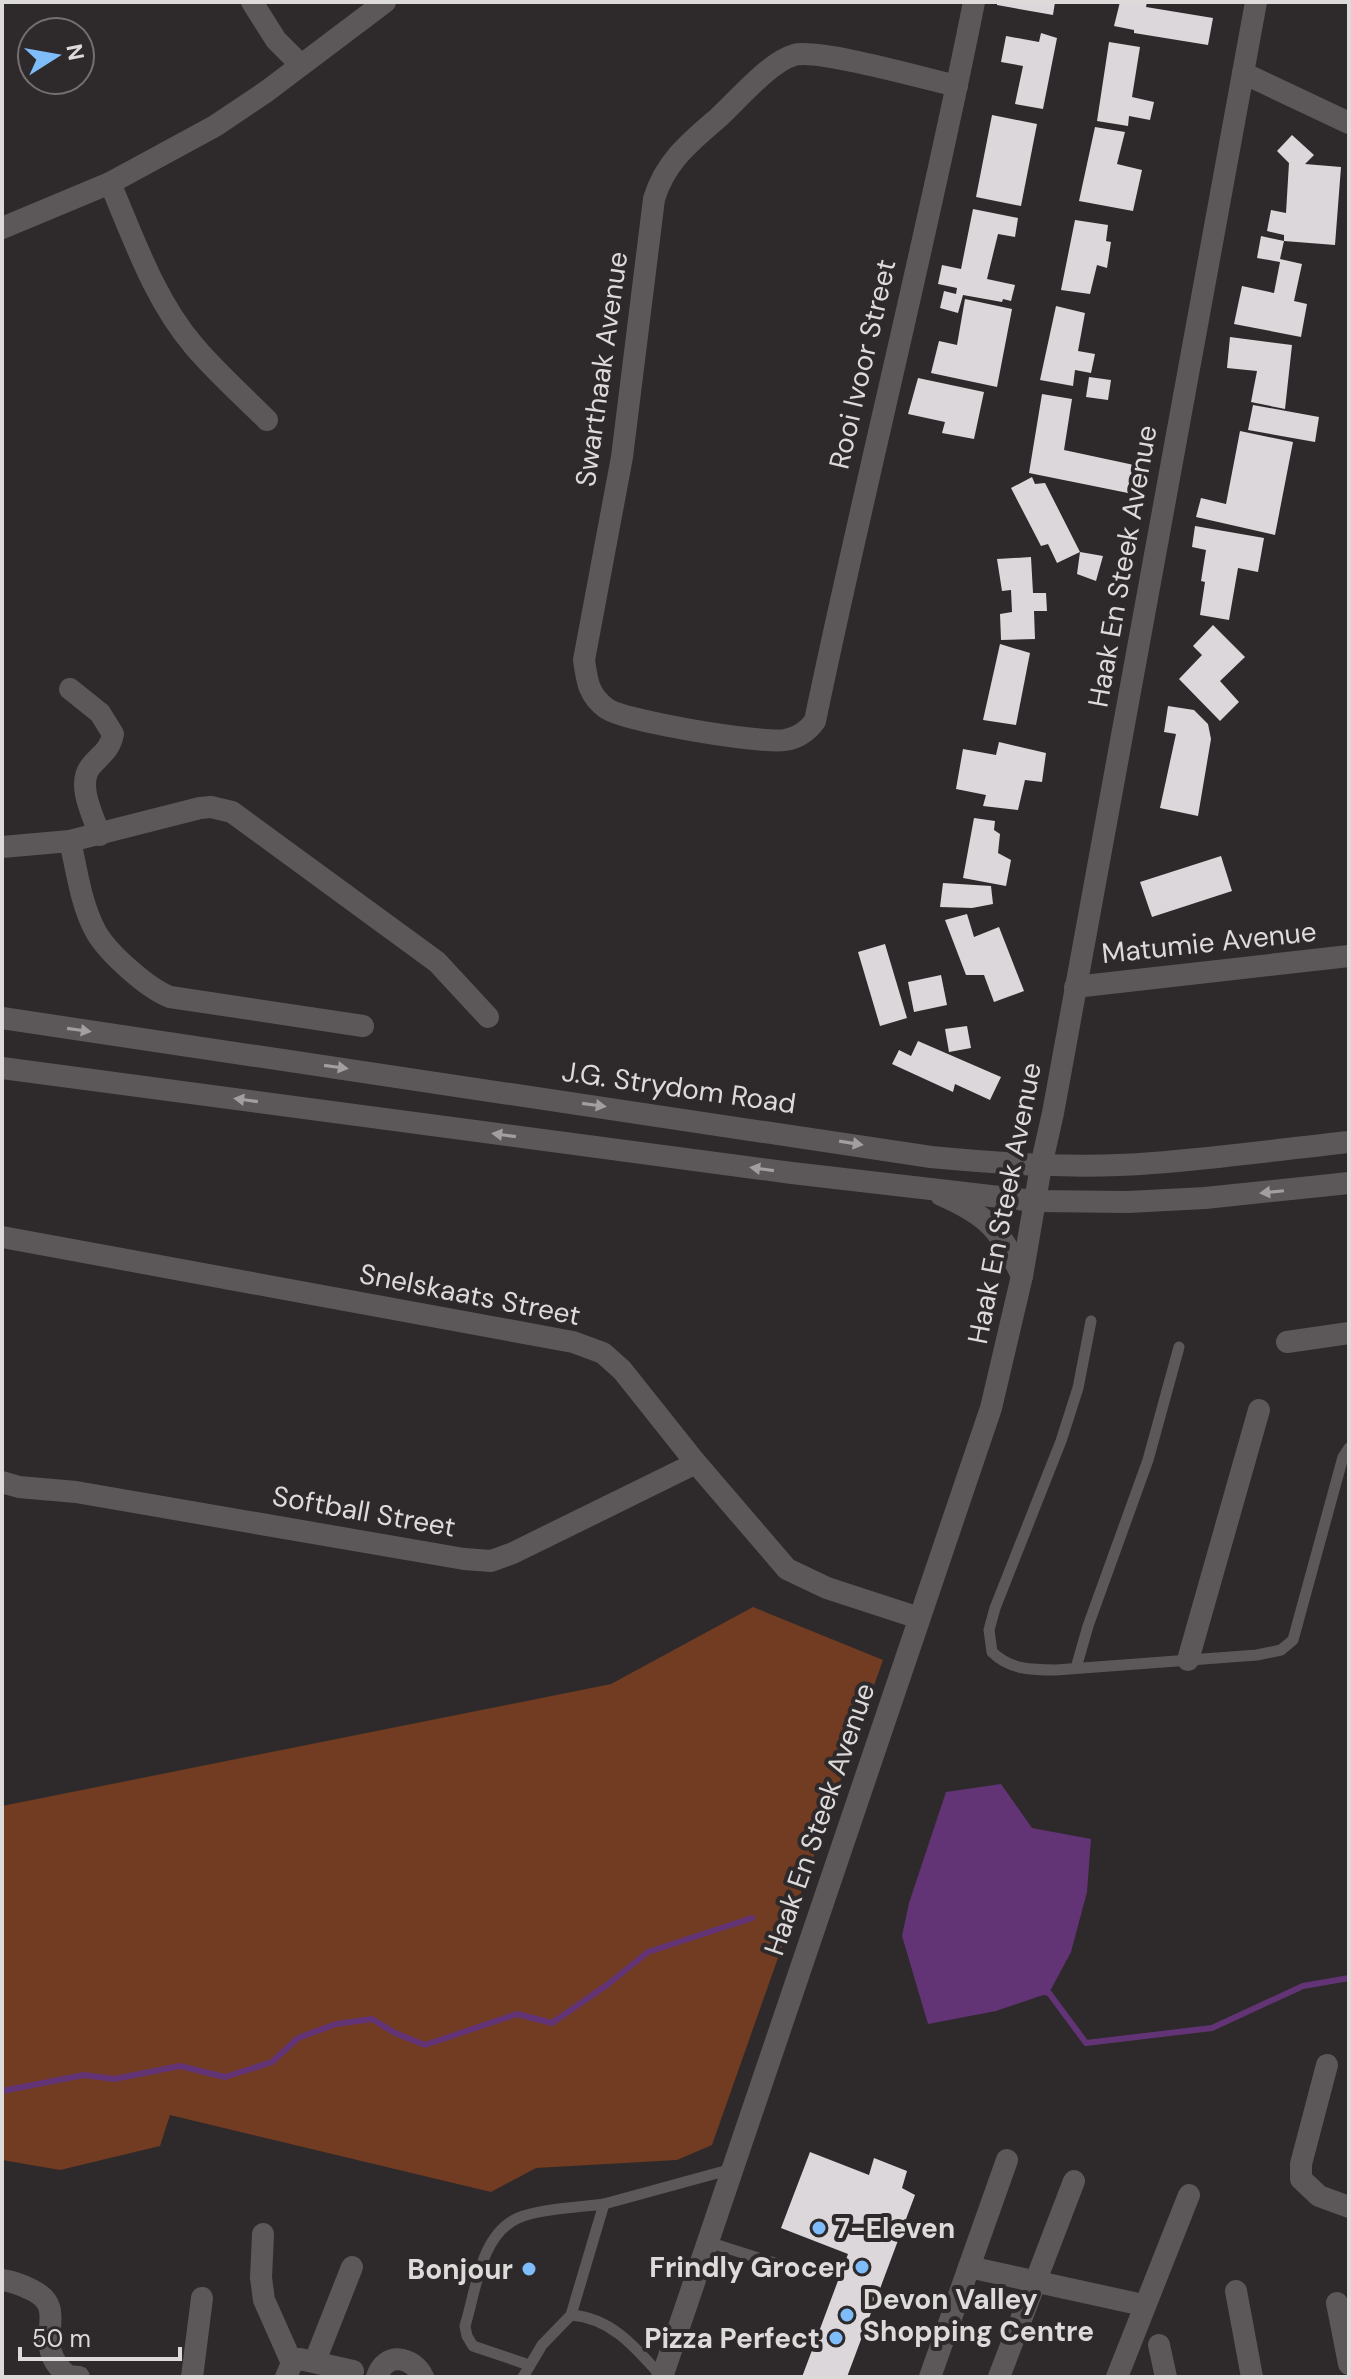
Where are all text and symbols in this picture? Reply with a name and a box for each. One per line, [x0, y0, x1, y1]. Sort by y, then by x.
north arrow [16, 16, 96, 96]
text: N [59, 42, 91, 63]
street label: Swarthaak Avenue [567, 249, 636, 489]
street label: Rooi Ivoor Street [820, 256, 905, 473]
street label: Haak En Steek Avenue [1079, 422, 1166, 710]
street label: Matumie Avenue [1100, 913, 1318, 972]
one-way arrow [67, 1024, 92, 1037]
street label: J.G. Strydom Road [560, 1053, 798, 1122]
street label: Haak En Steek Avenue [959, 1059, 1050, 1347]
one-way arrow [324, 1061, 349, 1074]
one-way arrow [234, 1093, 259, 1106]
one-way arrow [582, 1099, 607, 1112]
one-way arrow [491, 1128, 516, 1141]
one-way arrow [839, 1138, 864, 1150]
one-way arrow [749, 1162, 774, 1175]
one-way arrow [1259, 1185, 1284, 1198]
street label: Snelskaats Street [356, 1255, 584, 1334]
street label: Softball Street [269, 1477, 458, 1546]
street label: Haak En Steek Avenue [755, 1678, 883, 1960]
place label: 7-Eleven [835, 2210, 955, 2247]
marker: 7-Eleven [810, 2219, 828, 2237]
place label: Frindly Grocer [649, 2249, 846, 2286]
place label: Bonjour [407, 2251, 513, 2288]
marker: Frindly Grocer [853, 2258, 871, 2276]
marker: Bonjour [520, 2260, 538, 2278]
place label: Devon Valley Shopping Centre [863, 2281, 1094, 2350]
marker: Devon Valley Shopping Centre [838, 2306, 856, 2324]
scale bar [20, 2311, 180, 2361]
place label: Pizza Perfect [644, 2320, 820, 2357]
text: 50 m [32, 2323, 91, 2354]
marker: Pizza Perfect [827, 2329, 845, 2347]

